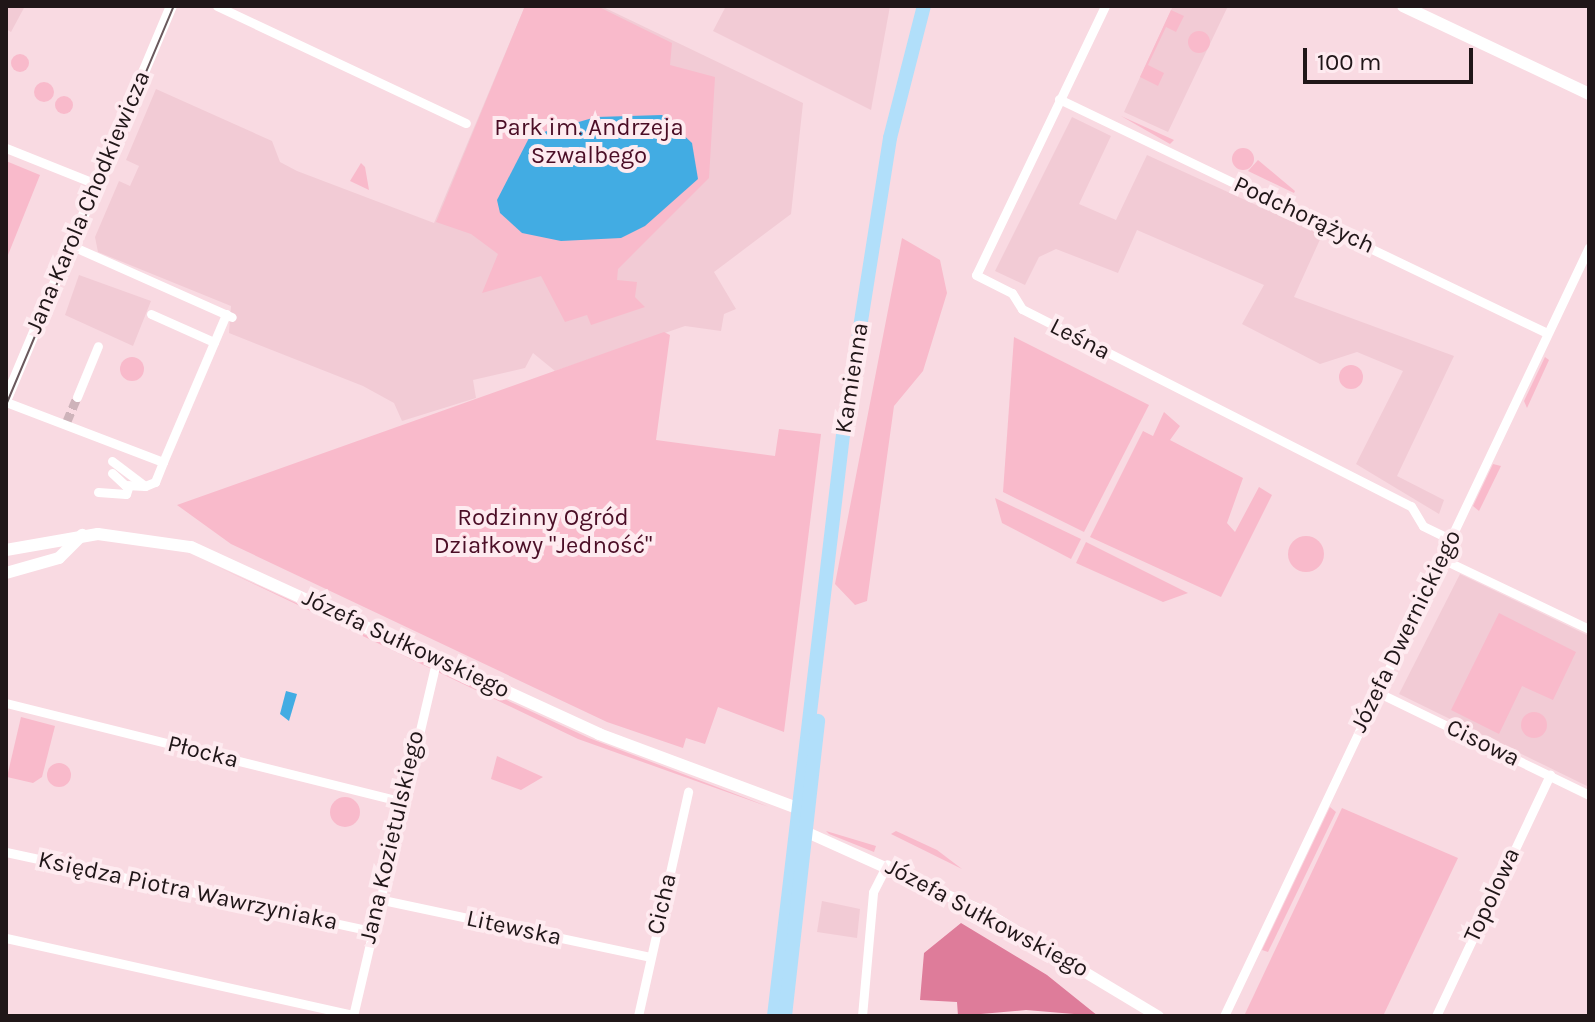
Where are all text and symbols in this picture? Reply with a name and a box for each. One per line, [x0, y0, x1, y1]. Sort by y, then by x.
scale bar [1307, 32, 1477, 82]
text: 100 m [1317, 48, 1382, 76]
street label: Jana Karola Chodkiewicza [20, 66, 156, 338]
park label: Park im. Andrzeja Szwalbego [494, 114, 684, 170]
street label: Podchorążych [1229, 170, 1379, 260]
street label: Leśna [1045, 312, 1115, 366]
street label: Kamienna [829, 320, 875, 436]
park label: Rodzinny Ogród Działkowy "Jedność" [434, 504, 652, 560]
street label: Józefa Dwernickiego [1344, 525, 1468, 737]
street label: Józefa Sułkowskiego [298, 583, 514, 705]
street label: Cisowa [1442, 713, 1524, 773]
street label: Jana Kozietulskiego [354, 728, 430, 946]
street label: Płocka [164, 729, 242, 775]
street label: Topolowa [1458, 843, 1526, 947]
street label: Księdza Piotra Wawrzyniaka [36, 845, 340, 937]
street label: Józefa Sułkowskiego [881, 852, 1093, 984]
street label: Cicha [641, 871, 683, 937]
street label: Litewska [464, 904, 564, 952]

